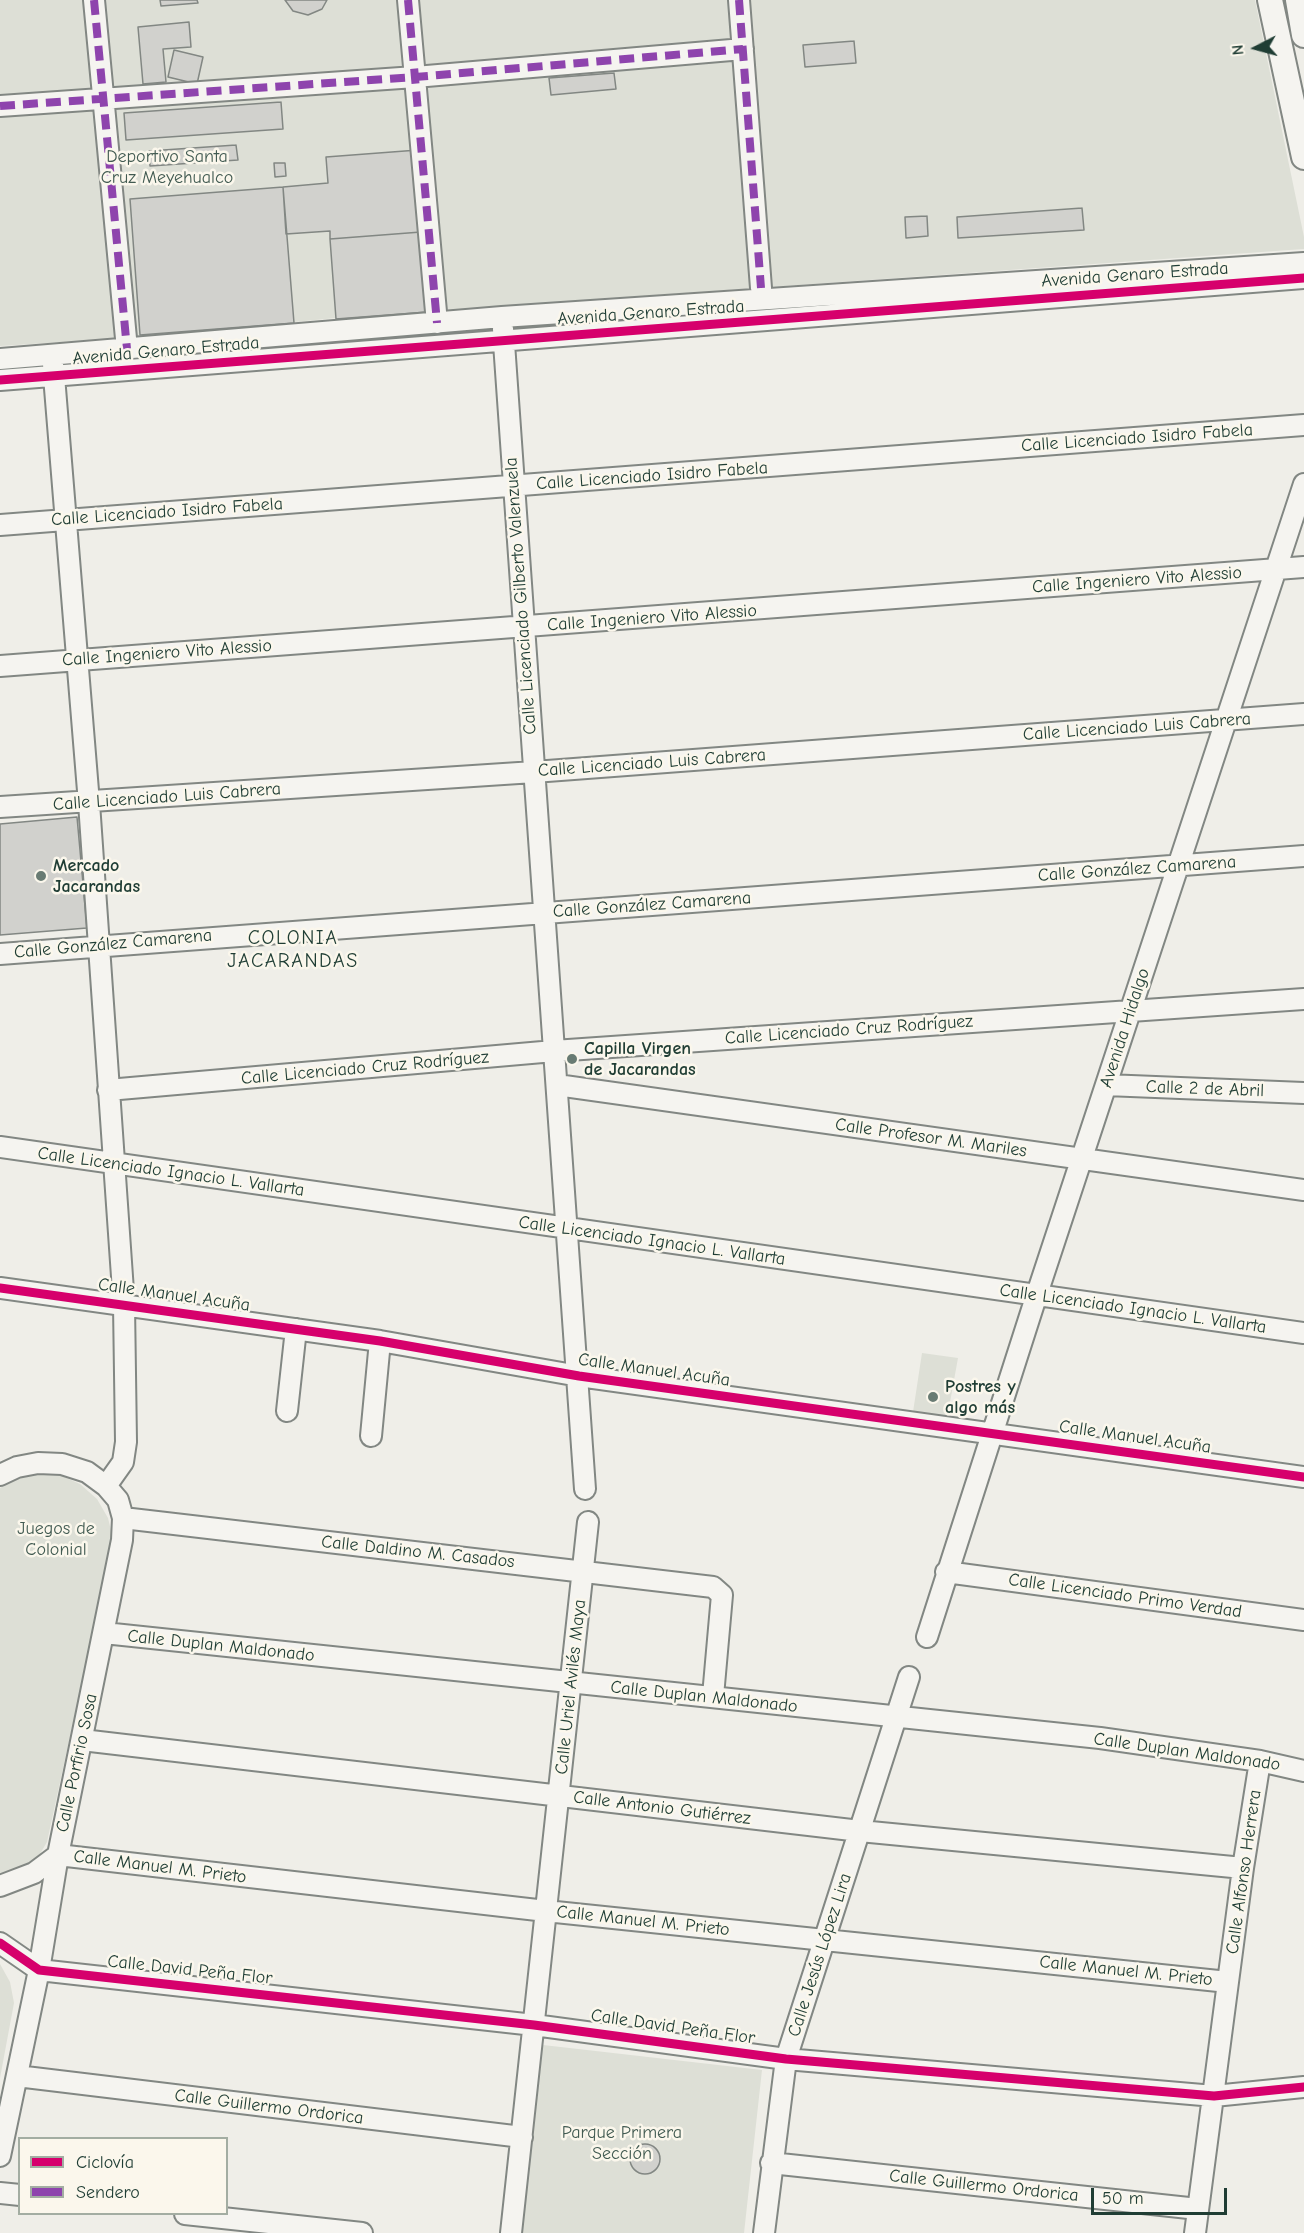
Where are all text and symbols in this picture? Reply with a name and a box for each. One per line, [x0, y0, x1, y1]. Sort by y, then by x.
north arrow [1226, 18, 1286, 78]
text: N [1229, 44, 1248, 56]
park label: Deportivo Santa Cruz Meyehualco [101, 146, 233, 188]
street label: Avenida Genaro Estrada [1041, 258, 1229, 292]
street label: Avenida Genaro Estrada [557, 296, 745, 330]
street label: Avenida Genaro Estrada [72, 332, 260, 370]
street label: Calle Licenciado Isidro Fabela [1020, 419, 1254, 457]
street label: Calle Licenciado Gilberto Valenzuela [501, 457, 541, 735]
street label: Calle Licenciado Isidro Fabela [535, 457, 769, 495]
street label: Calle Licenciado Isidro Fabela [50, 493, 284, 531]
street label: Calle Ingeniero Vito Alessio [1031, 562, 1243, 598]
street label: Calle Ingeniero Vito Alessio [546, 600, 758, 636]
street label: Calle Ingeniero Vito Alessio [61, 635, 273, 671]
street label: Calle Licenciado Luis Cabrera [1022, 708, 1252, 746]
street label: Calle Licenciado Luis Cabrera [537, 744, 767, 782]
street label: Calle Licenciado Luis Cabrera [52, 778, 282, 816]
street label: Calle González Camarena [1037, 851, 1237, 887]
place label: Mercado Jacarandas [53, 855, 140, 898]
marker: Mercado Jacarandas [34, 869, 48, 883]
street label: Calle González Camarena [552, 887, 752, 923]
street label: Calle González Camarena [13, 925, 213, 963]
district label: COLONIA JACARANDAS [227, 926, 359, 973]
street label: Avenida Hidalgo [1095, 965, 1155, 1091]
street label: Calle Licenciado Cruz Rodríguez [724, 1011, 974, 1049]
place label: Capilla Virgen de Jacarandas [584, 1038, 696, 1080]
street label: Calle Licenciado Cruz Rodríguez [240, 1046, 490, 1090]
marker: Capilla Virgen de Jacarandas [565, 1052, 579, 1066]
street label: Calle 2 de Abril [1145, 1076, 1265, 1102]
street label: Calle Profesor M. Mariles [834, 1114, 1028, 1162]
street label: Calle Licenciado Ignacio L. Vallarta [36, 1143, 306, 1201]
street label: Calle Licenciado Ignacio L. Vallarta [517, 1212, 787, 1270]
street label: Calle Manuel Acuña [97, 1274, 251, 1316]
street label: Calle Licenciado Ignacio L. Vallarta [998, 1280, 1268, 1338]
street label: Calle Manuel Acuña [577, 1349, 731, 1391]
place label: Postres y algo más [945, 1376, 1016, 1418]
marker: Postres y algo más [926, 1390, 940, 1404]
street label: Calle Manuel Acuña [1058, 1416, 1212, 1458]
park label: Juegos de Colonial [17, 1518, 95, 1561]
street label: Calle Daldino M. Casados [320, 1531, 516, 1573]
street label: Calle Licenciado Primo Verdad [1007, 1569, 1243, 1623]
street label: Calle Uriel Avilés Maya [551, 1598, 591, 1776]
street label: Calle Duplan Maldonado [126, 1625, 316, 1667]
street label: Calle Duplan Maldonado [609, 1676, 799, 1718]
street label: Calle Porfirio Sosa [52, 1692, 102, 1834]
street label: Calle Duplan Maldonado [1092, 1728, 1282, 1776]
street label: Calle Antonio Gutiérrez [572, 1786, 752, 1830]
street label: Calle Alfonso Herrera [1222, 1788, 1266, 1956]
street label: Calle Manuel M. Prieto [72, 1846, 248, 1888]
street label: Calle Jesús López Lira [783, 1871, 857, 2039]
street label: Calle Manuel M. Prieto [555, 1901, 731, 1941]
street label: Calle David Peña Flor [107, 1951, 273, 1989]
street label: Calle Manuel M. Prieto [1038, 1951, 1214, 1991]
street label: Calle David Peña Flor [589, 2005, 757, 2049]
street label: Calle Guillermo Ordorica [173, 2085, 365, 2129]
park label: Parque Primera Sección [562, 2122, 682, 2164]
legend [18, 2137, 228, 2215]
text: Ciclovía [76, 2152, 134, 2173]
street label: Calle Guillermo Ordorica [888, 2165, 1080, 2207]
scale bar [1094, 2176, 1230, 2214]
text: Sendero [76, 2182, 140, 2203]
text: 50 m [1102, 2188, 1144, 2209]

